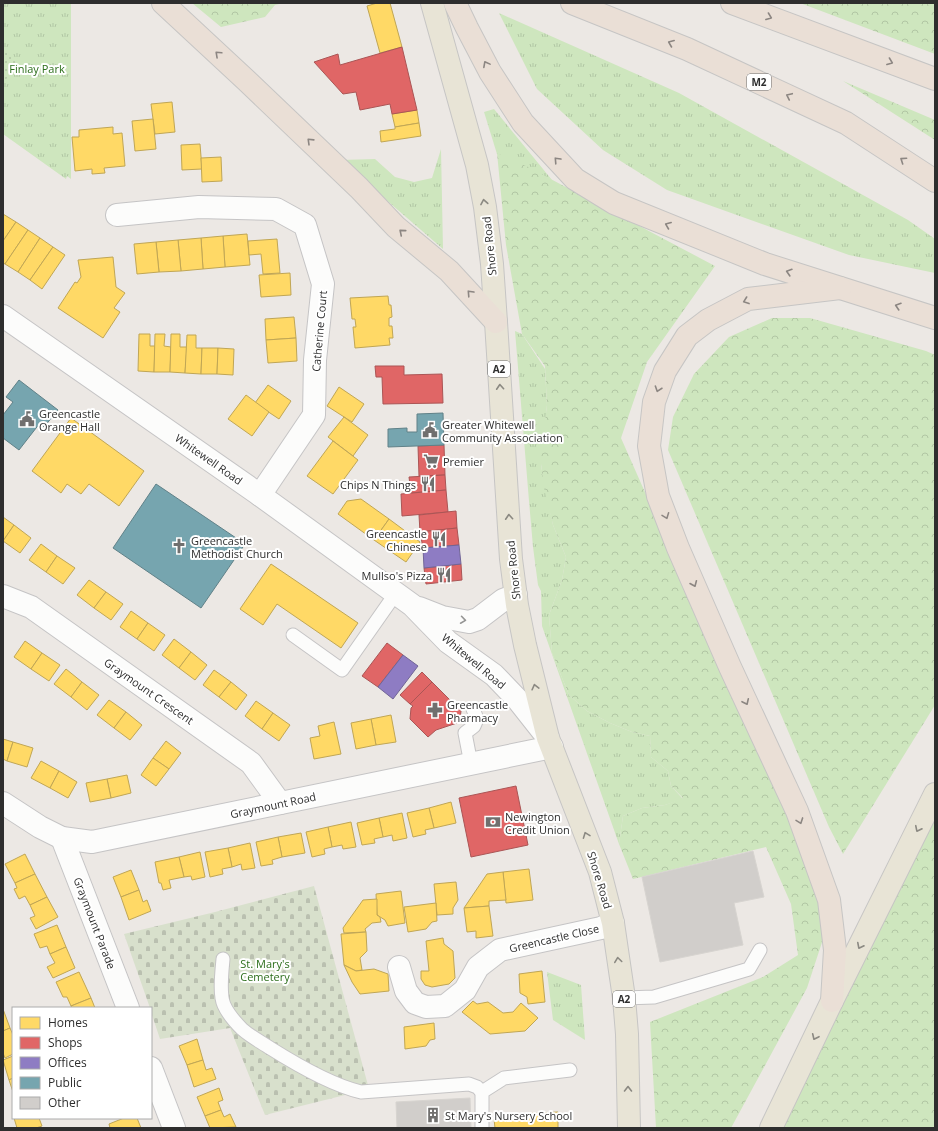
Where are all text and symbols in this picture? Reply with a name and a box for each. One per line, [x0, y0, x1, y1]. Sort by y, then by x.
one-way arrow [765, 12, 772, 20]
one-way arrow [668, 39, 675, 47]
one-way arrow [215, 51, 223, 59]
one-way arrow [887, 58, 894, 66]
park label: Finlay Park [9, 61, 65, 76]
one-way arrow [483, 61, 491, 68]
road number: M2 [747, 74, 771, 90]
one-way arrow [786, 93, 794, 101]
one-way arrow [307, 138, 315, 145]
one-way arrow [555, 157, 562, 165]
one-way arrow [900, 158, 907, 165]
one-way arrow [481, 199, 489, 205]
street label: Shore Road [478, 216, 500, 276]
one-way arrow [665, 221, 672, 229]
one-way arrow [400, 229, 407, 236]
one-way arrow [786, 268, 793, 276]
street label: Catherine Court [308, 290, 330, 372]
one-way arrow [467, 290, 475, 298]
one-way arrow [743, 296, 750, 304]
one-way arrow [895, 302, 902, 311]
road number: A2 [488, 361, 510, 377]
one-way arrow [496, 384, 505, 390]
one-way arrow [655, 386, 663, 393]
place label: Greencastle Orange Hall [39, 406, 100, 434]
public building icon: Greencastle Orange Hall [18, 410, 36, 428]
place label: Greater Whitewell Community Association [442, 417, 563, 445]
public building icon: Greater Whitewell Community Association [421, 421, 439, 439]
street label: Whitewell Road [172, 430, 246, 488]
supermarket icon: Premier [422, 452, 440, 470]
place label: Premier [443, 454, 484, 469]
restaurant icon: Chips N Things [419, 475, 437, 493]
place label: Chips N Things [340, 477, 416, 492]
one-way arrow [662, 513, 670, 520]
one-way arrow [504, 514, 513, 520]
place label: Greencastle Chinese [366, 526, 427, 554]
restaurant icon: Greencastle Chinese [430, 530, 448, 548]
place label: Greencastle Methodist Church [191, 533, 283, 561]
church icon: Greencastle Methodist Church [170, 537, 188, 555]
street label: Shore Road [502, 540, 524, 600]
restaurant icon: Mullso's Pizza [435, 566, 453, 584]
place label: Mullso's Pizza [362, 568, 432, 583]
one-way arrow [689, 580, 697, 587]
one-way arrow [460, 615, 466, 624]
street label: Whitewell Road [439, 630, 509, 692]
street label: Graymount Crescent [101, 654, 197, 728]
one-way arrow [531, 683, 540, 690]
place label: Greencastle Pharmacy [447, 697, 508, 725]
one-way arrow [741, 698, 749, 706]
pharmacy icon: Greencastle Pharmacy [426, 701, 444, 719]
street label: Graymount Road [229, 789, 317, 821]
place label: Newington Credit Union [505, 809, 570, 837]
bank icon: Newington Credit Union [484, 813, 502, 831]
one-way arrow [796, 817, 804, 824]
one-way arrow [915, 825, 923, 832]
one-way arrow [582, 832, 591, 839]
street label: Shore Road [584, 850, 616, 910]
street label: Graymount Parade [71, 875, 119, 971]
street label: Greencastle Close [508, 920, 600, 956]
one-way arrow [857, 941, 865, 949]
park label: St. Mary's Cemetery [240, 956, 290, 984]
one-way arrow [614, 956, 623, 963]
road number: A2 [613, 991, 635, 1007]
legend [12, 1007, 152, 1119]
text: Homes [48, 1014, 88, 1031]
one-way arrow [812, 1033, 820, 1040]
text: Shops [48, 1034, 83, 1051]
text: Offices [48, 1054, 87, 1071]
text: Public [48, 1074, 82, 1091]
one-way arrow [624, 1086, 632, 1092]
text: Other [48, 1094, 81, 1111]
building icon: St Mary's Nursery School [424, 1106, 442, 1124]
place label: St Mary's Nursery School [445, 1108, 572, 1123]

